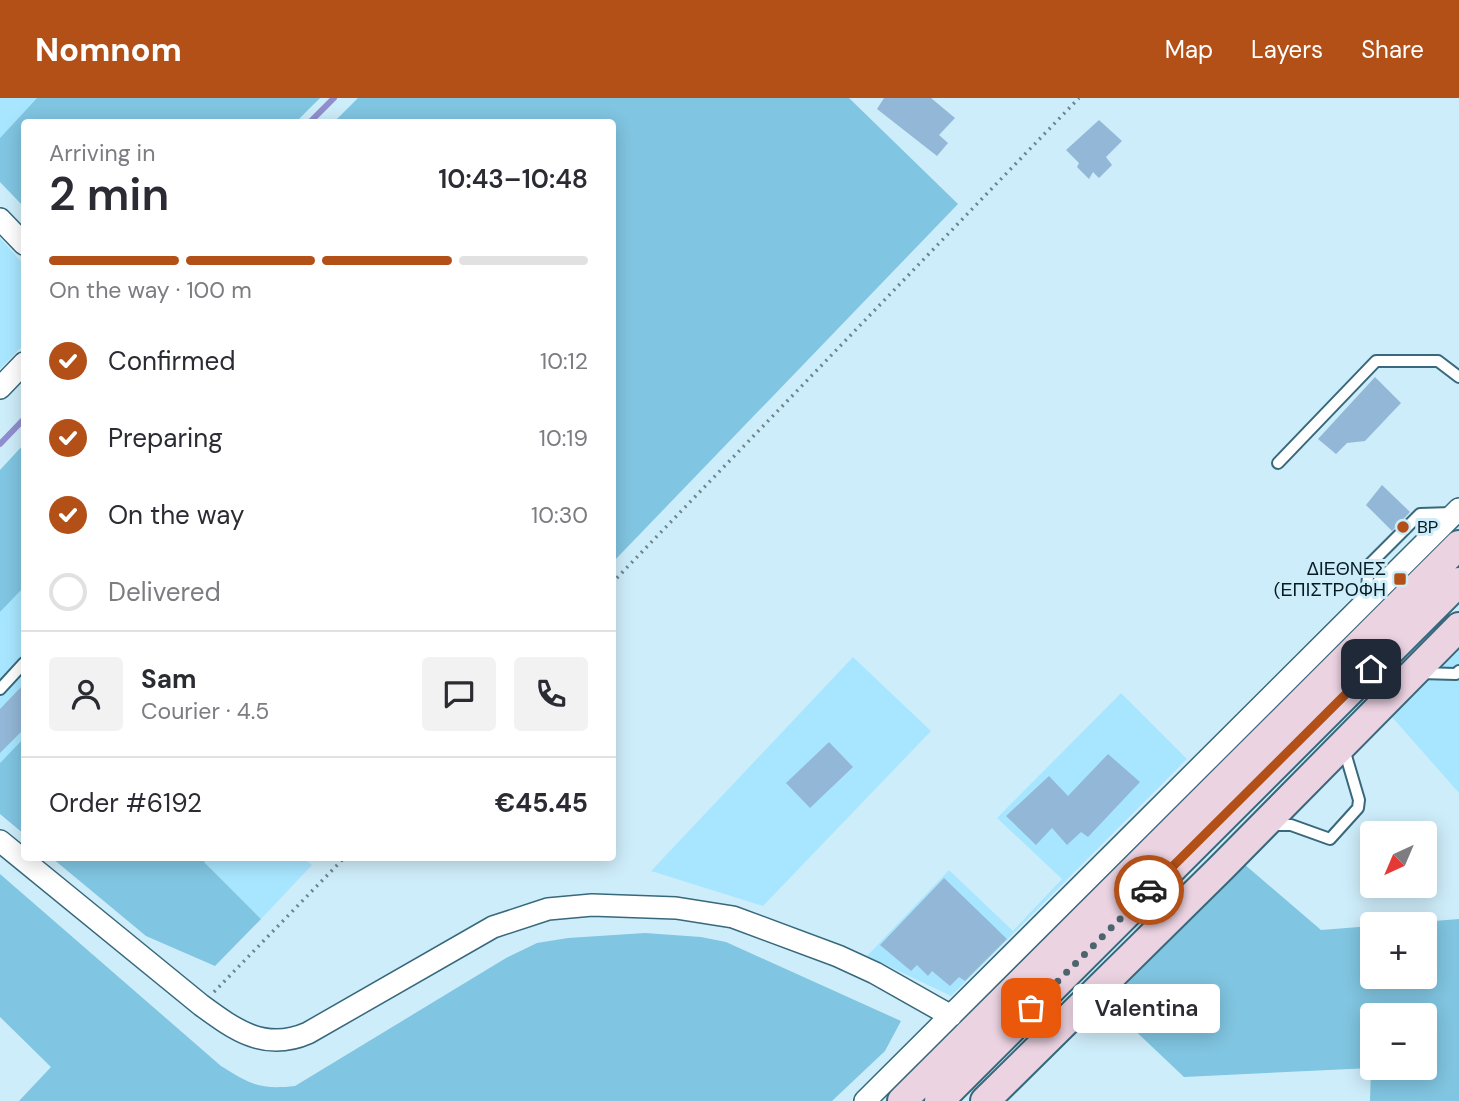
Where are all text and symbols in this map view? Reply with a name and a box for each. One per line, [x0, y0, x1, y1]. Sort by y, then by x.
text: Nomnom [35, 28, 182, 71]
text: Map [1165, 34, 1213, 65]
text: Layers [1251, 34, 1323, 65]
text: Share [1361, 34, 1424, 65]
text: Arriving in [49, 138, 155, 168]
text: 10:43–10:48 [438, 162, 588, 196]
text: 2 min [49, 164, 169, 224]
text: On the way · 100 m [49, 275, 252, 305]
icon: check [49, 342, 87, 380]
text: Confirmed [108, 344, 235, 378]
text: 10:12 [540, 346, 588, 376]
icon: check [49, 419, 87, 457]
text: Preparing [108, 421, 223, 455]
text: 10:19 [539, 423, 588, 453]
icon: check [49, 496, 87, 534]
text: On the way [108, 498, 244, 532]
text: 10:30 [531, 500, 588, 530]
place label: BP [1417, 515, 1438, 539]
marker: BP [1395, 519, 1411, 535]
place label: ΔΙΕΘΝΕΣ (ΕΠΙΣΤΡΟΦΗ [1274, 557, 1386, 602]
marker: ΔΙΕΘΝΕΣ (ΕΠΙΣΤΡΟΦΗ [1392, 571, 1408, 587]
text: Delivered [108, 575, 221, 609]
pin [1341, 639, 1401, 699]
icon: home [1352, 650, 1390, 688]
button: person [49, 657, 123, 731]
button: chat [422, 657, 496, 731]
button: phone [514, 657, 588, 731]
text: Sam [141, 662, 196, 696]
text: Courier · 4.5 [141, 696, 269, 726]
text: Order #6192 [49, 786, 202, 820]
text: €45.45 [495, 786, 588, 820]
north arrow [1360, 821, 1437, 898]
map controls [1360, 821, 1437, 1080]
courier [1114, 855, 1184, 925]
icon: car [1130, 871, 1168, 909]
button: + [1360, 912, 1437, 989]
pin [1001, 978, 1061, 1038]
callout: Valentina [1073, 984, 1220, 1032]
icon: bag [1012, 989, 1050, 1027]
text: Valentina [1095, 993, 1198, 1023]
button: − [1360, 1003, 1437, 1080]

